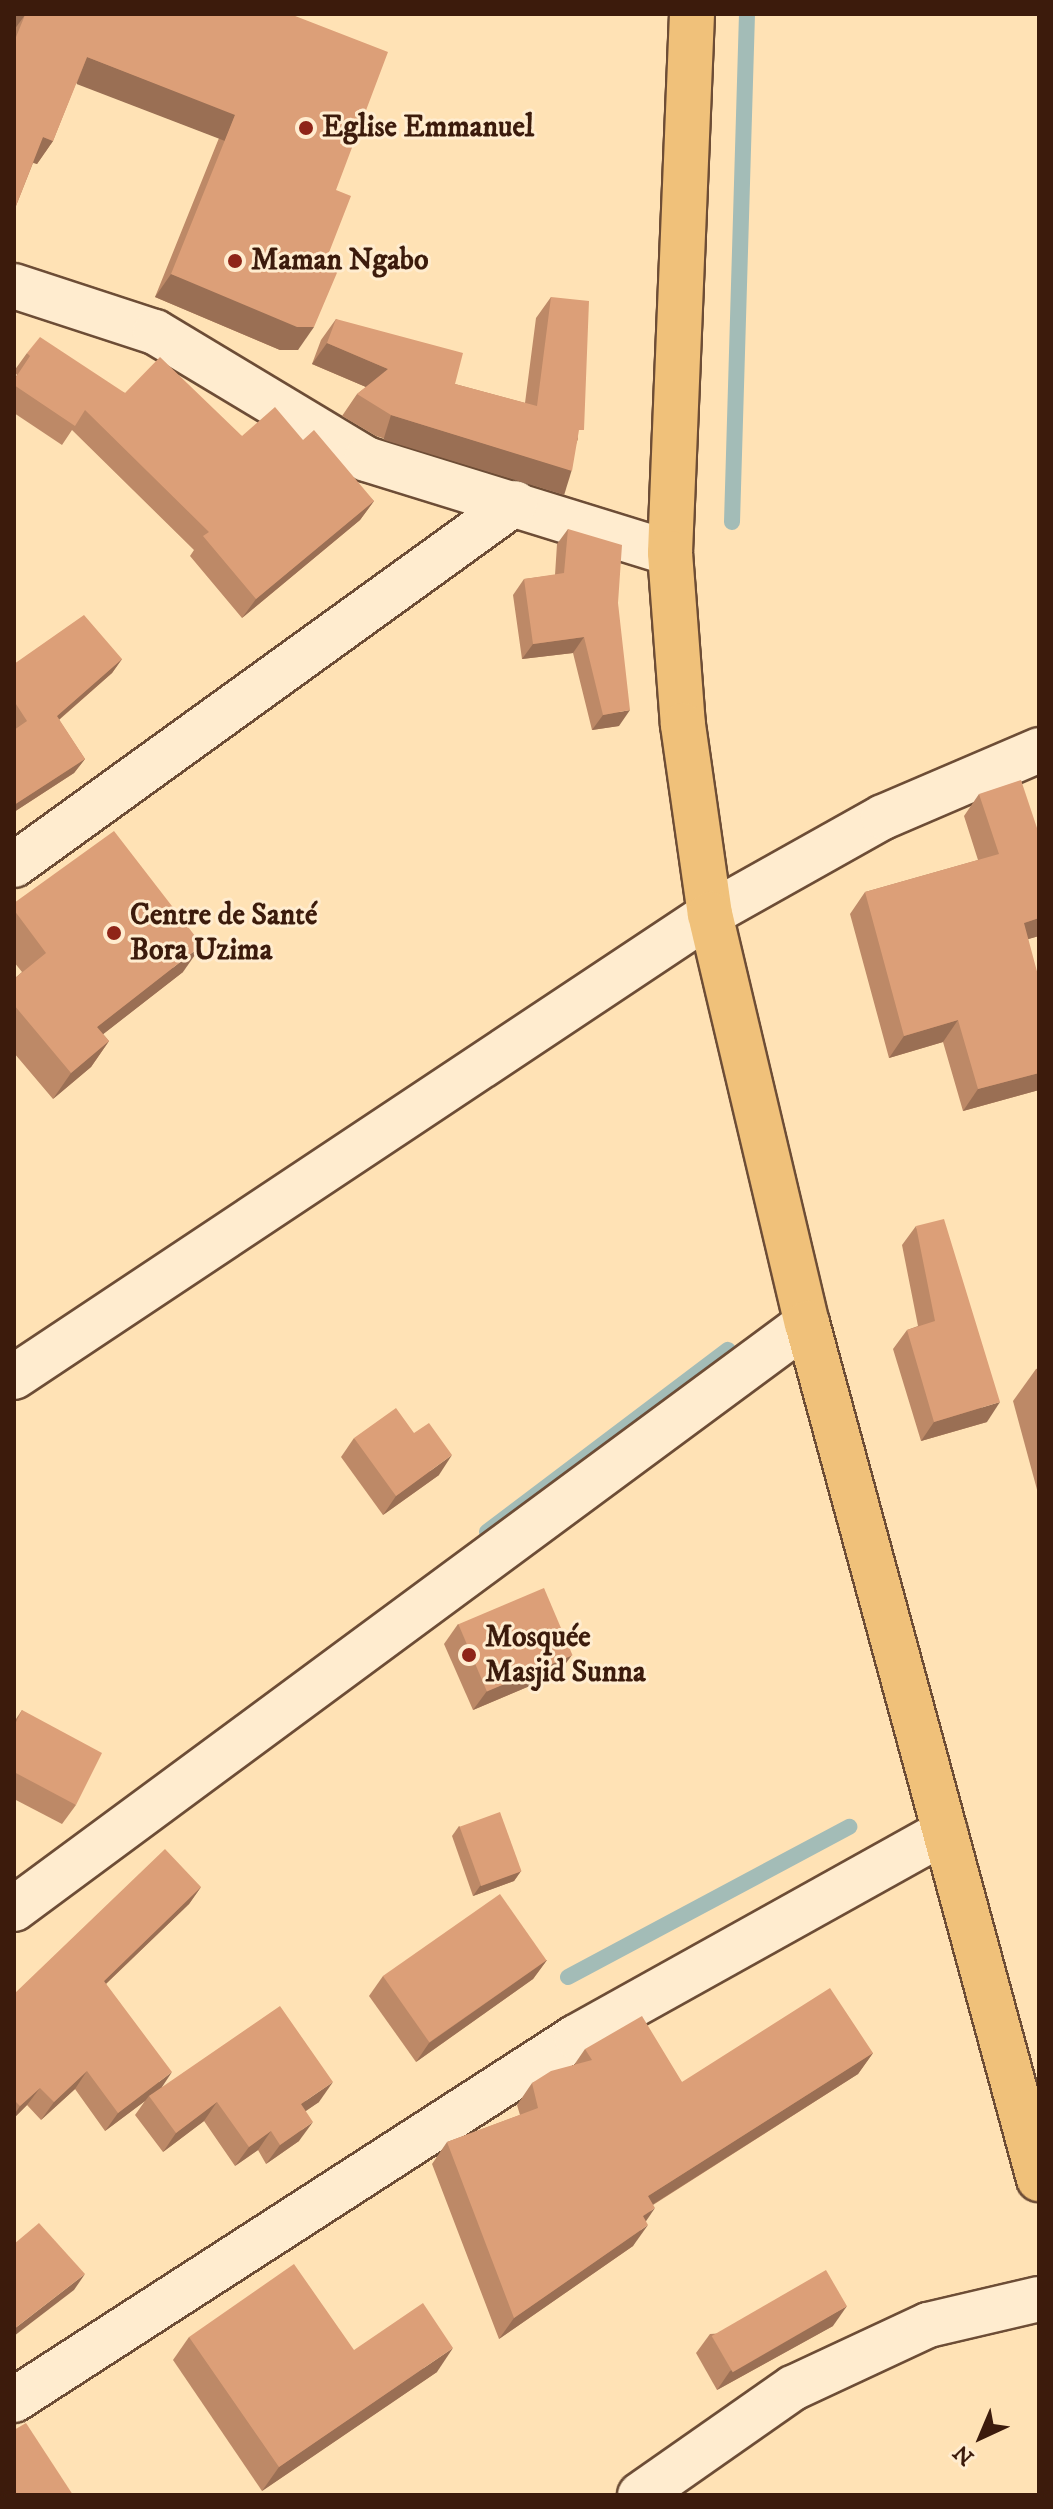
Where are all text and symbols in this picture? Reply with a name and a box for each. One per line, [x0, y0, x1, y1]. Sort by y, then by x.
place label: Eglise Emmanuel [322, 110, 534, 146]
marker: Eglise Emmanuel [297, 119, 315, 137]
place label: Maman Ngabo [251, 243, 429, 279]
marker: Maman Ngabo [226, 252, 244, 270]
place label: Centre de Santé Bora Uzima [130, 898, 317, 968]
marker: Centre de Santé Bora Uzima [105, 924, 123, 942]
place label: Mosquée Masjid Sunna [485, 1620, 646, 1690]
marker: Mosquée Masjid Sunna [460, 1646, 478, 1664]
north arrow [941, 2397, 1021, 2477]
text: N [948, 2439, 980, 2471]

